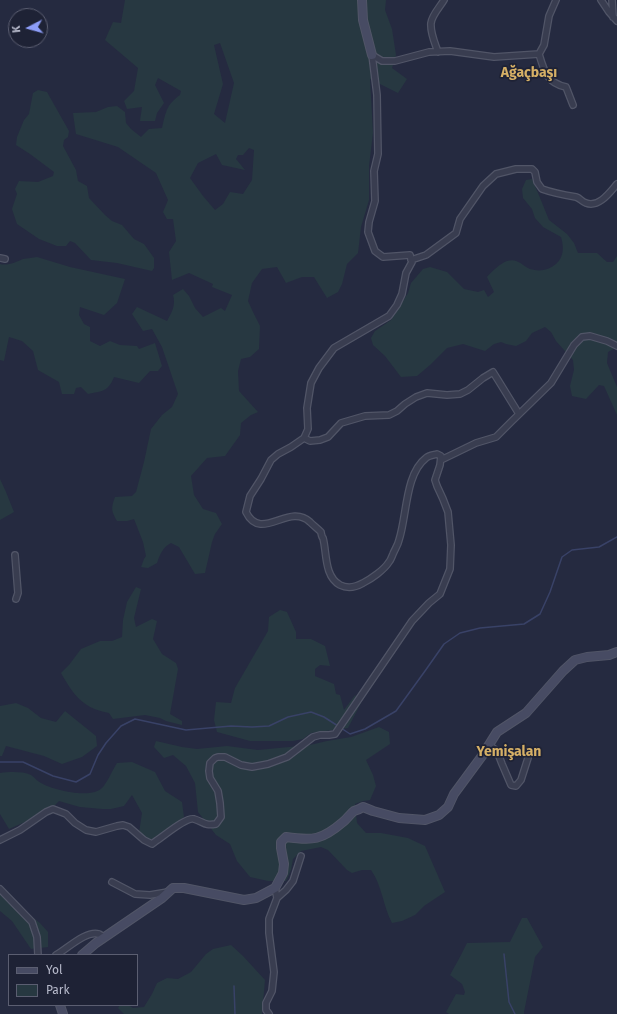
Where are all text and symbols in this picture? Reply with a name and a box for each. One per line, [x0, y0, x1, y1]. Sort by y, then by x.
north arrow [8, 8, 48, 48]
text: K [10, 25, 23, 33]
district label: Ağaçbaşı [501, 65, 557, 81]
district label: Yemişalan [477, 744, 541, 760]
legend [8, 954, 138, 1006]
text: Yol [46, 963, 62, 977]
text: Park [46, 983, 70, 997]

